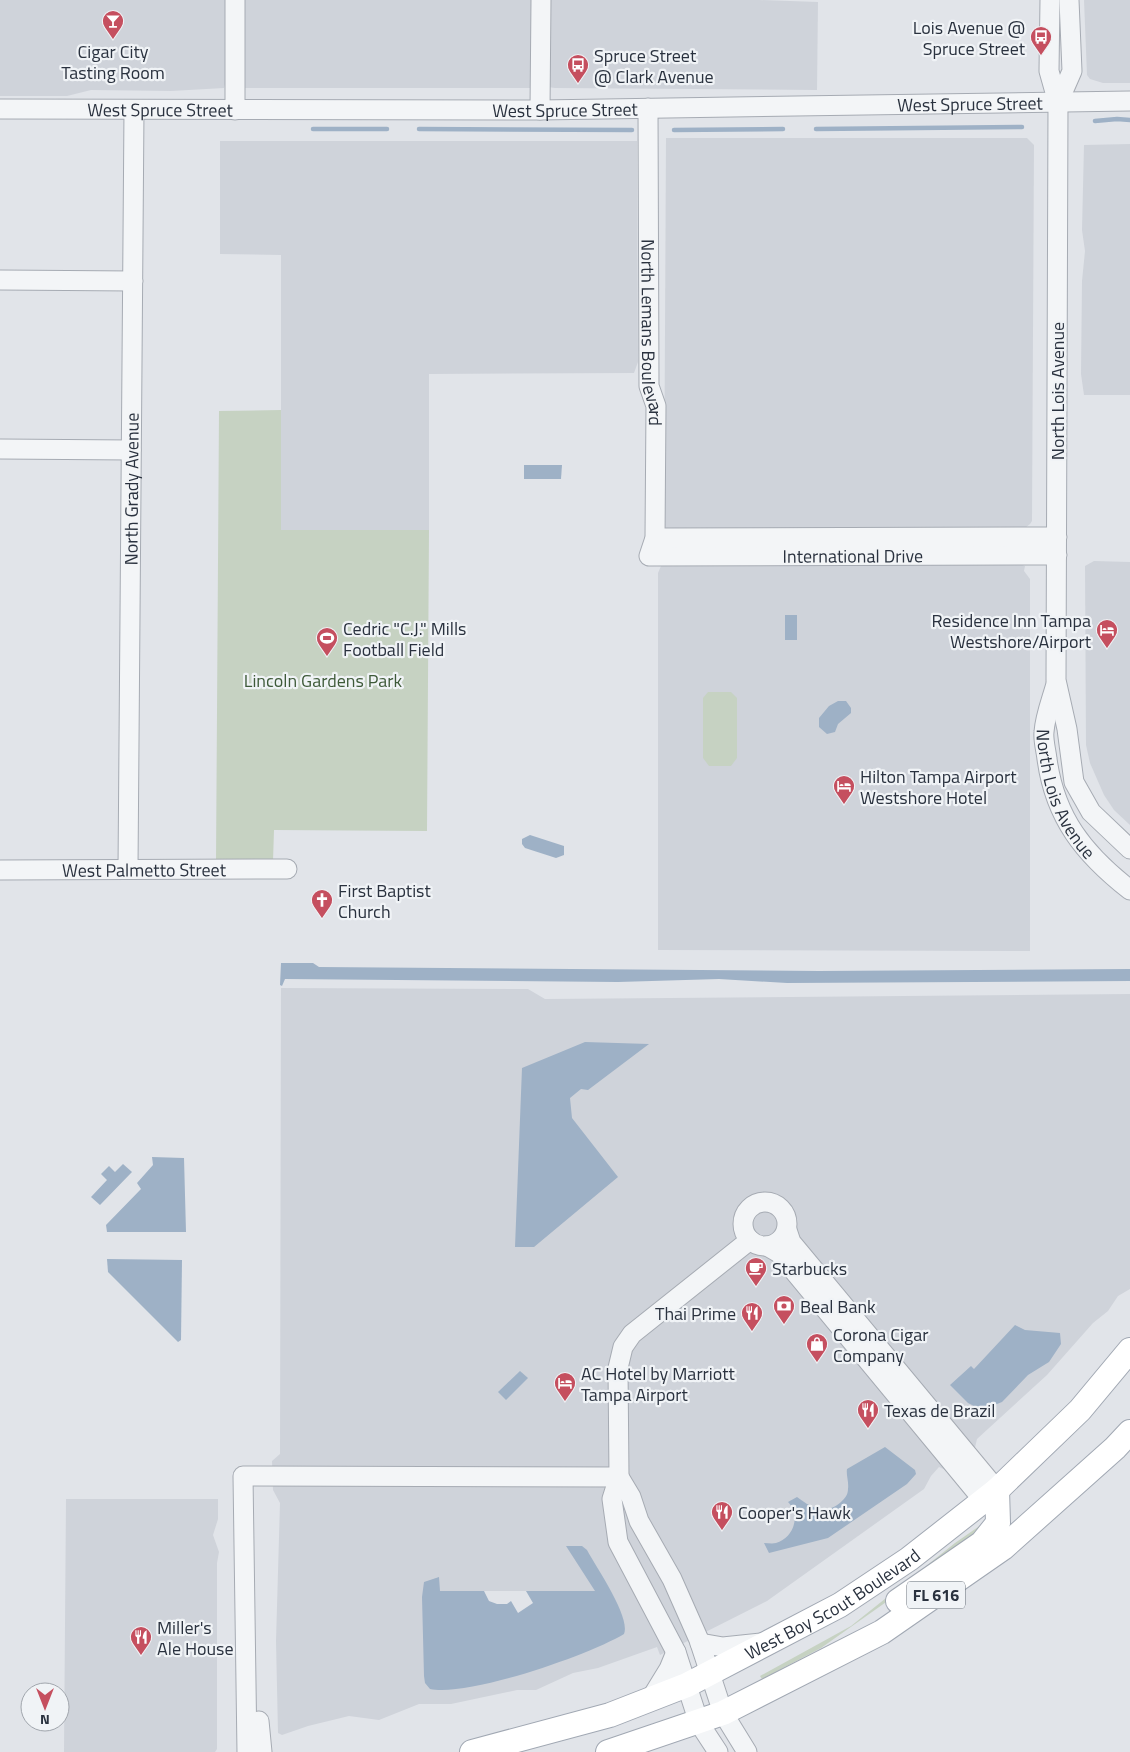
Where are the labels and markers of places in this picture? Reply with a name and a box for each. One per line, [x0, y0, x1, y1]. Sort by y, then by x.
bar icon: Cigar City Tasting Room [101, 9, 125, 40]
place label: Lois Avenue @ Spruce Street [913, 14, 1026, 62]
bus stop icon: Lois Avenue @ Spruce Street [1029, 25, 1053, 56]
place label: Cigar City Tasting Room [61, 38, 165, 86]
place label: Spruce Street @ Clark Avenue [594, 42, 714, 90]
bus stop icon: Spruce Street @ Clark Avenue [566, 53, 590, 84]
place label: Residence Inn Tampa Westshore/Airport [931, 607, 1092, 655]
place label: Cedric "C.J." Mills Football Field [343, 615, 466, 663]
hotel icon: Residence Inn Tampa Westshore/Airport [1095, 618, 1119, 649]
sports icon: Cedric "C.J." Mills Football Field [315, 626, 339, 657]
place label: Hilton Tampa Airport Westshore Hotel [860, 763, 1017, 811]
hotel icon: Hilton Tampa Airport Westshore Hotel [832, 774, 856, 805]
place label: First Baptist Church [338, 877, 431, 925]
church icon: First Baptist Church [310, 888, 334, 919]
place label: Starbucks [772, 1255, 847, 1282]
cafe icon: Starbucks [744, 1256, 768, 1287]
place label: Beal Bank [800, 1293, 876, 1320]
bank icon: Beal Bank [772, 1294, 796, 1325]
place label: Thai Prime [655, 1300, 736, 1327]
restaurant icon: Thai Prime [740, 1301, 764, 1332]
place label: Corona Cigar Company [833, 1321, 929, 1369]
shop icon: Corona Cigar Company [805, 1332, 829, 1363]
place label: AC Hotel by Marriott Tampa Airport [581, 1360, 736, 1408]
hotel icon: AC Hotel by Marriott Tampa Airport [553, 1371, 577, 1402]
place label: Texas de Brazil [884, 1397, 995, 1424]
restaurant icon: Texas de Brazil [856, 1398, 880, 1429]
place label: Cooper's Hawk [738, 1499, 851, 1526]
restaurant icon: Cooper's Hawk [710, 1500, 734, 1531]
place label: Miller's Ale House [157, 1614, 234, 1662]
restaurant icon: Miller's Ale House [129, 1625, 153, 1656]

